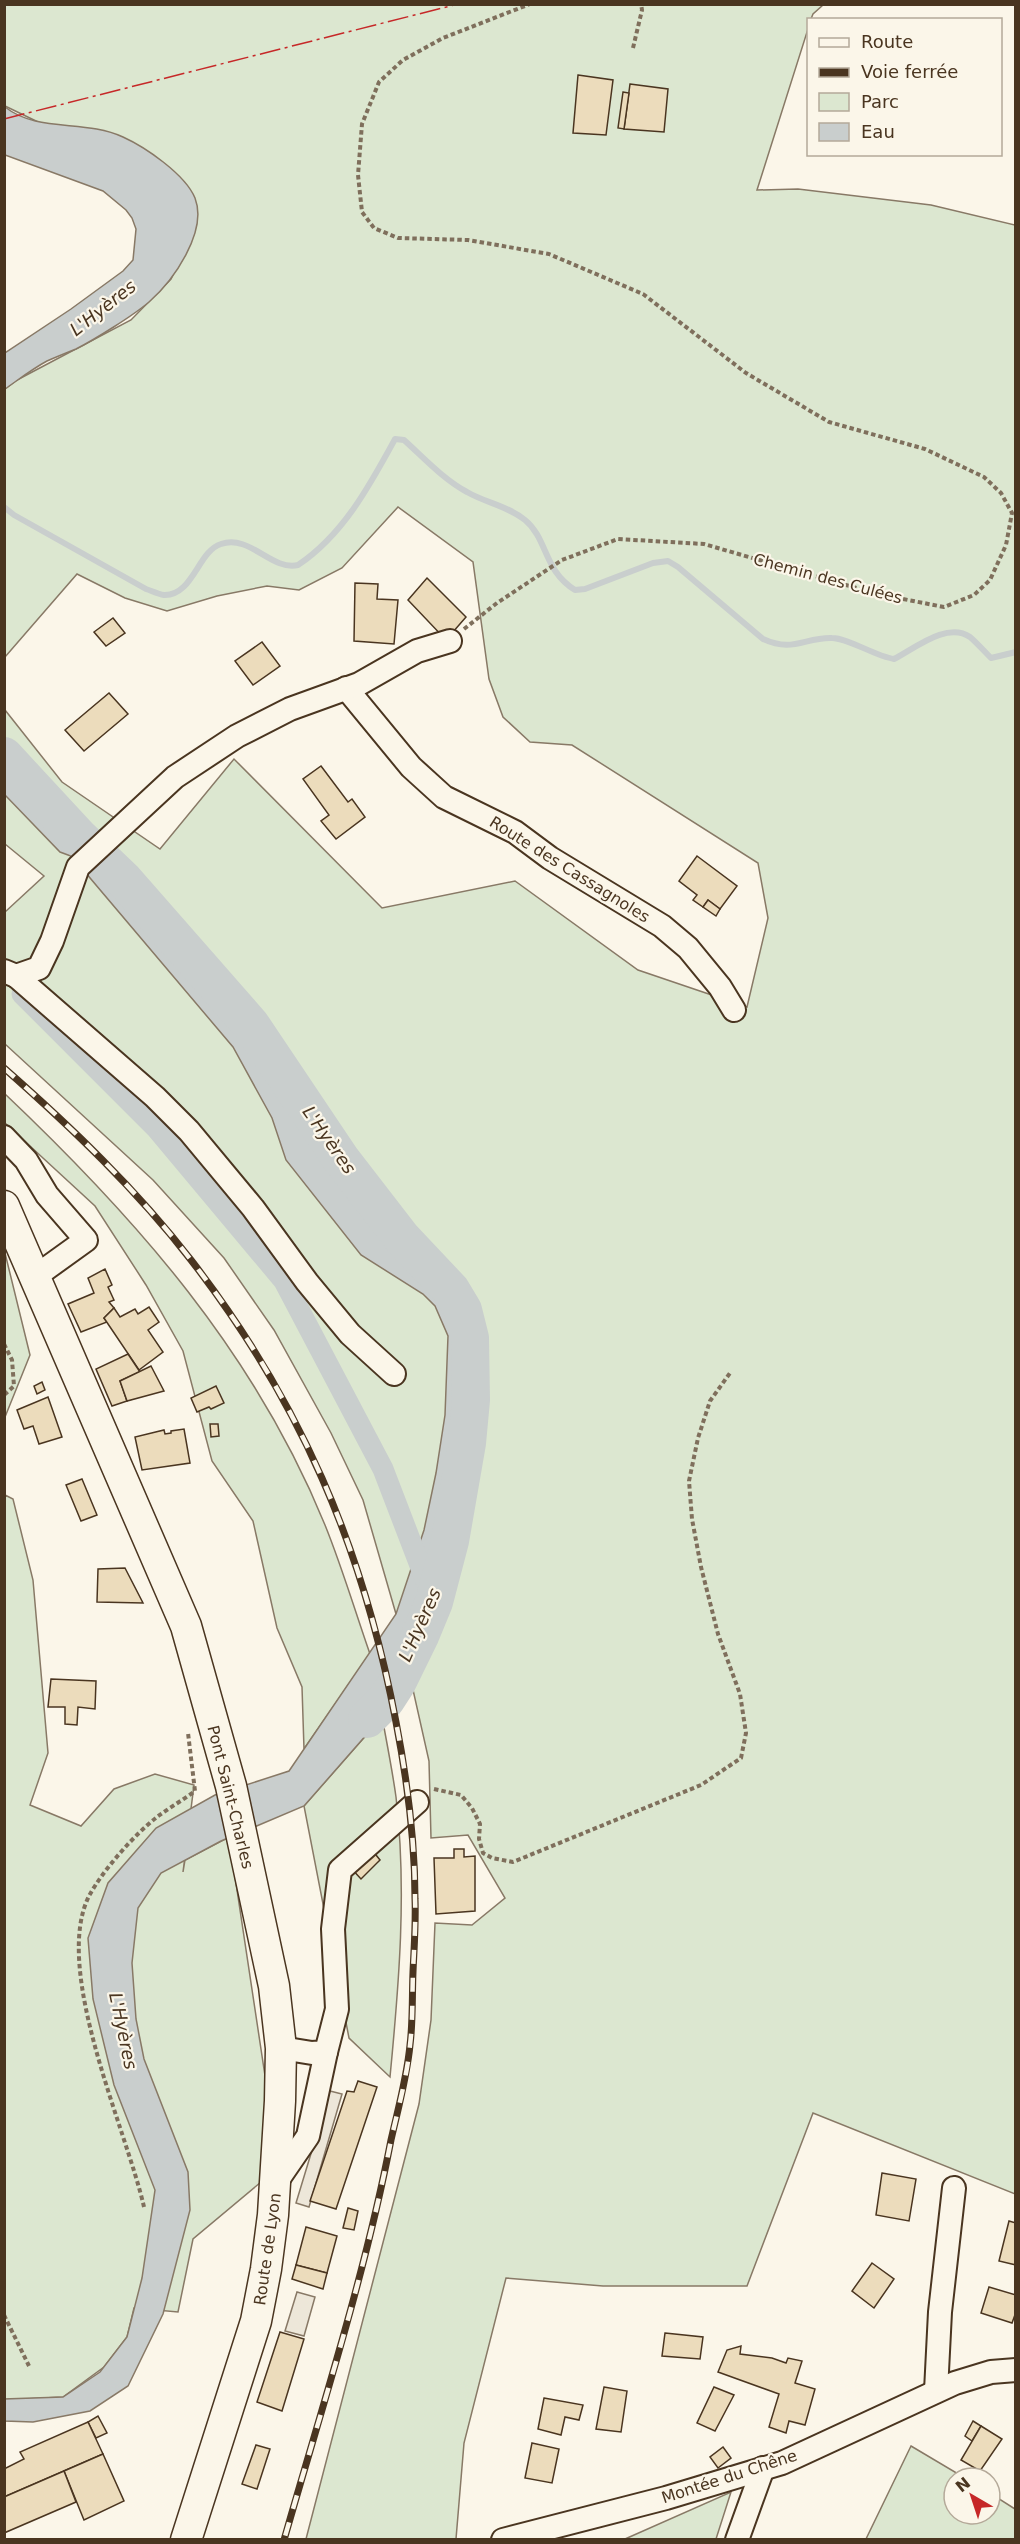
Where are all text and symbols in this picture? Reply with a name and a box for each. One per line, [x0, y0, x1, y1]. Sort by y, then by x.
legend [807, 18, 1002, 156]
text: Route [861, 31, 913, 52]
text: Voie ferrée [861, 61, 958, 82]
text: Parc [861, 91, 899, 112]
text: Eau [861, 121, 895, 142]
water label: L'Hyères [65, 275, 140, 340]
street label: Chemin des Culées [751, 549, 905, 608]
street label: Route des Cassagnoles [486, 812, 653, 927]
water label: L'Hyères [298, 1102, 360, 1178]
water label: L'Hyères [394, 1585, 445, 1665]
street label: Pont Saint-Charles [203, 1723, 258, 1871]
water label: L'Hyères [105, 1991, 142, 2071]
street label: Route de Lyon [250, 2192, 285, 2307]
street label: Montée du Chêne [659, 2446, 799, 2507]
north arrow [942, 2466, 1002, 2526]
text: N [952, 2473, 974, 2496]

